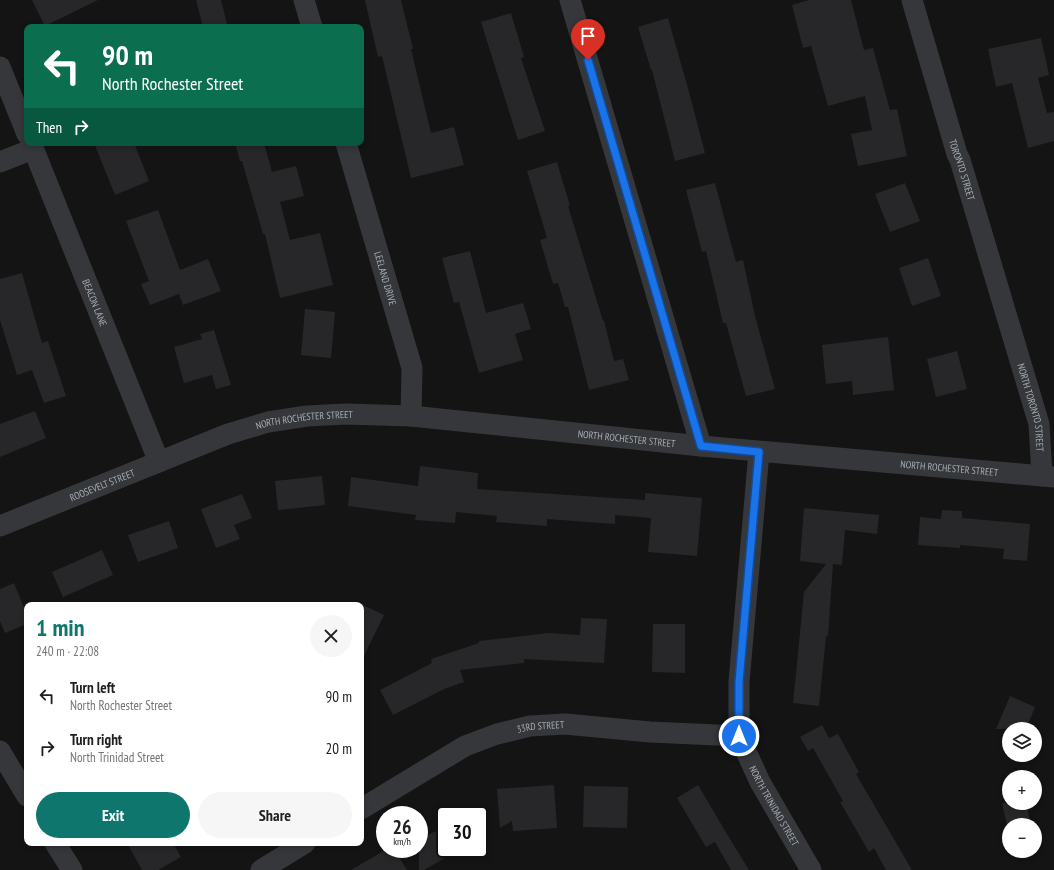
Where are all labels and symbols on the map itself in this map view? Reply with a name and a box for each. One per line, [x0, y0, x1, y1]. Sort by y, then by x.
pin [571, 19, 605, 60]
street label: TORONTO STREET [946, 138, 978, 202]
street label: LEELAND DRIVE [371, 250, 399, 307]
street label: BEACON LANE [79, 277, 110, 328]
street label: NORTH TORONTO STREET [1014, 362, 1047, 452]
street label: NORTH ROCHESTER STREET [254, 408, 354, 432]
street label: NORTH ROCHESTER STREET [577, 427, 677, 450]
street label: NORTH ROCHESTER STREET [900, 458, 999, 479]
street label: ROOSEVELT STREET [68, 466, 137, 504]
position arrow [718, 715, 760, 757]
street label: 33RD STREET [515, 718, 565, 736]
street label: NORTH TRINIDAD STREET [746, 764, 802, 849]
speed limit sign: 30 [436, 806, 488, 858]

